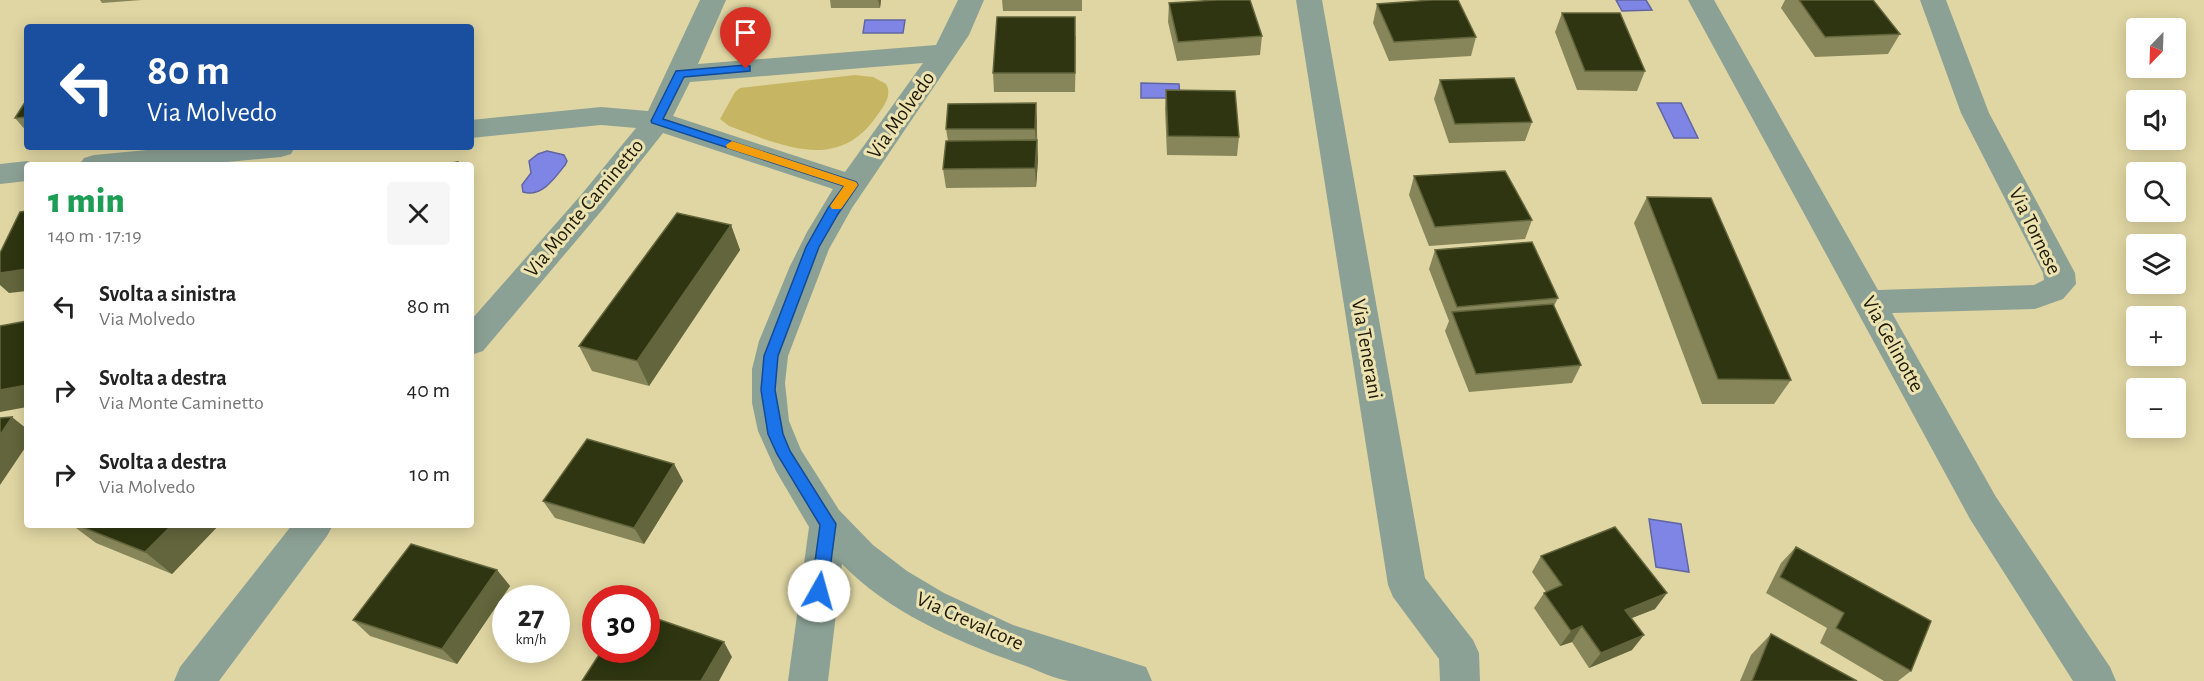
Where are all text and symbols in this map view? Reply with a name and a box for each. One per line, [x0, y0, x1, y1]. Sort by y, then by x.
pin [720, 7, 771, 69]
icon: arrive [729, 16, 762, 49]
north arrow [2126, 18, 2186, 78]
map controls [2126, 18, 2186, 438]
icon: left [48, 48, 126, 126]
text: 80 m [147, 50, 230, 92]
street label: Via Molvedo [863, 68, 939, 162]
button: sound [2126, 90, 2186, 150]
text: Via Molvedo [147, 99, 277, 126]
street label: Via Monte Caminetto [520, 135, 648, 281]
button: search [2126, 162, 2186, 222]
button: close [387, 182, 450, 245]
text: 1 min [48, 183, 125, 219]
street label: Via Tornese [2005, 184, 2065, 278]
text: 140 m · 17:19 [48, 226, 142, 246]
button: layers [2126, 234, 2186, 294]
text: Svolta a sinistra [99, 283, 236, 305]
icon: left [48, 290, 81, 323]
street label: Via Gelinotte [1858, 292, 1928, 396]
text: 80 m [407, 295, 450, 317]
street label: Via Tenerani [1348, 297, 1386, 401]
button: + [2126, 306, 2186, 366]
text: Via Molvedo [99, 309, 195, 329]
text: Svolta a destra [99, 367, 227, 389]
icon: right [48, 374, 81, 407]
button: − [2126, 378, 2186, 438]
text: 40 m [407, 379, 450, 401]
text: Via Monte Caminetto [99, 393, 264, 413]
text: Svolta a destra [99, 451, 227, 473]
icon: right [48, 458, 81, 491]
text: 10 m [410, 463, 450, 485]
text: Via Molvedo [99, 477, 195, 497]
position arrow [787, 559, 851, 623]
speed limit sign: 30 [582, 585, 660, 663]
street label: Via Crevalcore [913, 588, 1027, 654]
text: 27 [517, 602, 545, 632]
text: km/h [516, 632, 546, 647]

